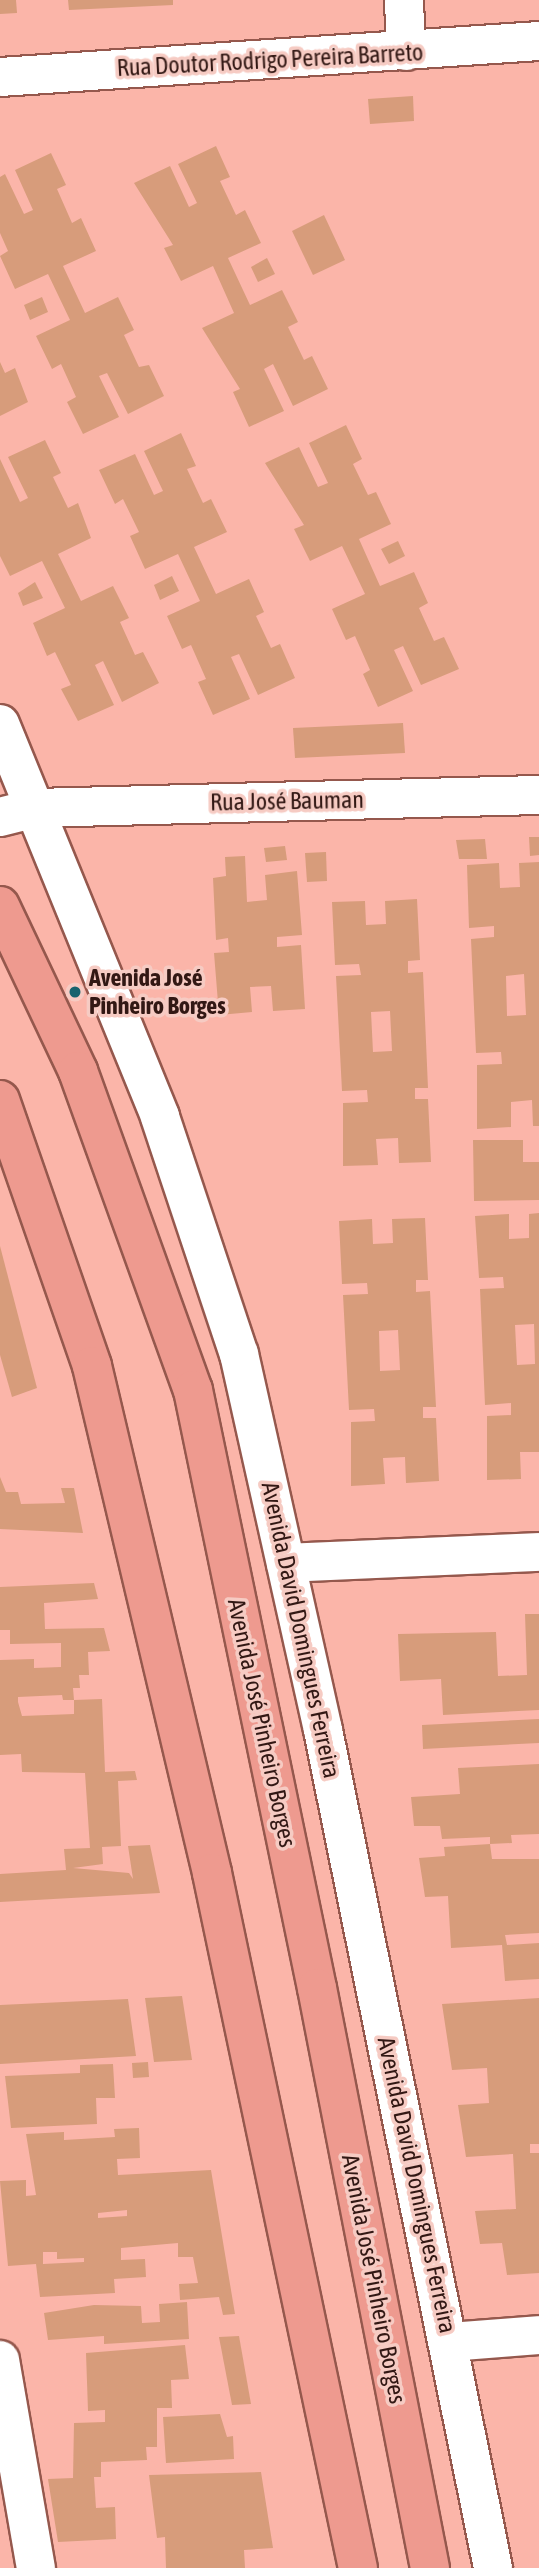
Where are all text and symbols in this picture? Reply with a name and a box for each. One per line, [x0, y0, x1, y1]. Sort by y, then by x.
street label: Rua Doutor Rodrigo Pereira Barreto [116, 38, 424, 82]
street label: Rua José Bauman [210, 785, 364, 817]
place label: Avenida José Pinheiro Borges [89, 964, 226, 1020]
marker: Avenida José Pinheiro Borges [67, 984, 83, 1000]
street label: Avenida David Domingues Ferreira [256, 1479, 346, 1781]
street label: Avenida José Pinheiro Borges [222, 1596, 302, 1850]
street label: Avenida David Domingues Ferreira [372, 2034, 462, 2336]
street label: Avenida José Pinheiro Borges [336, 2152, 412, 2406]

